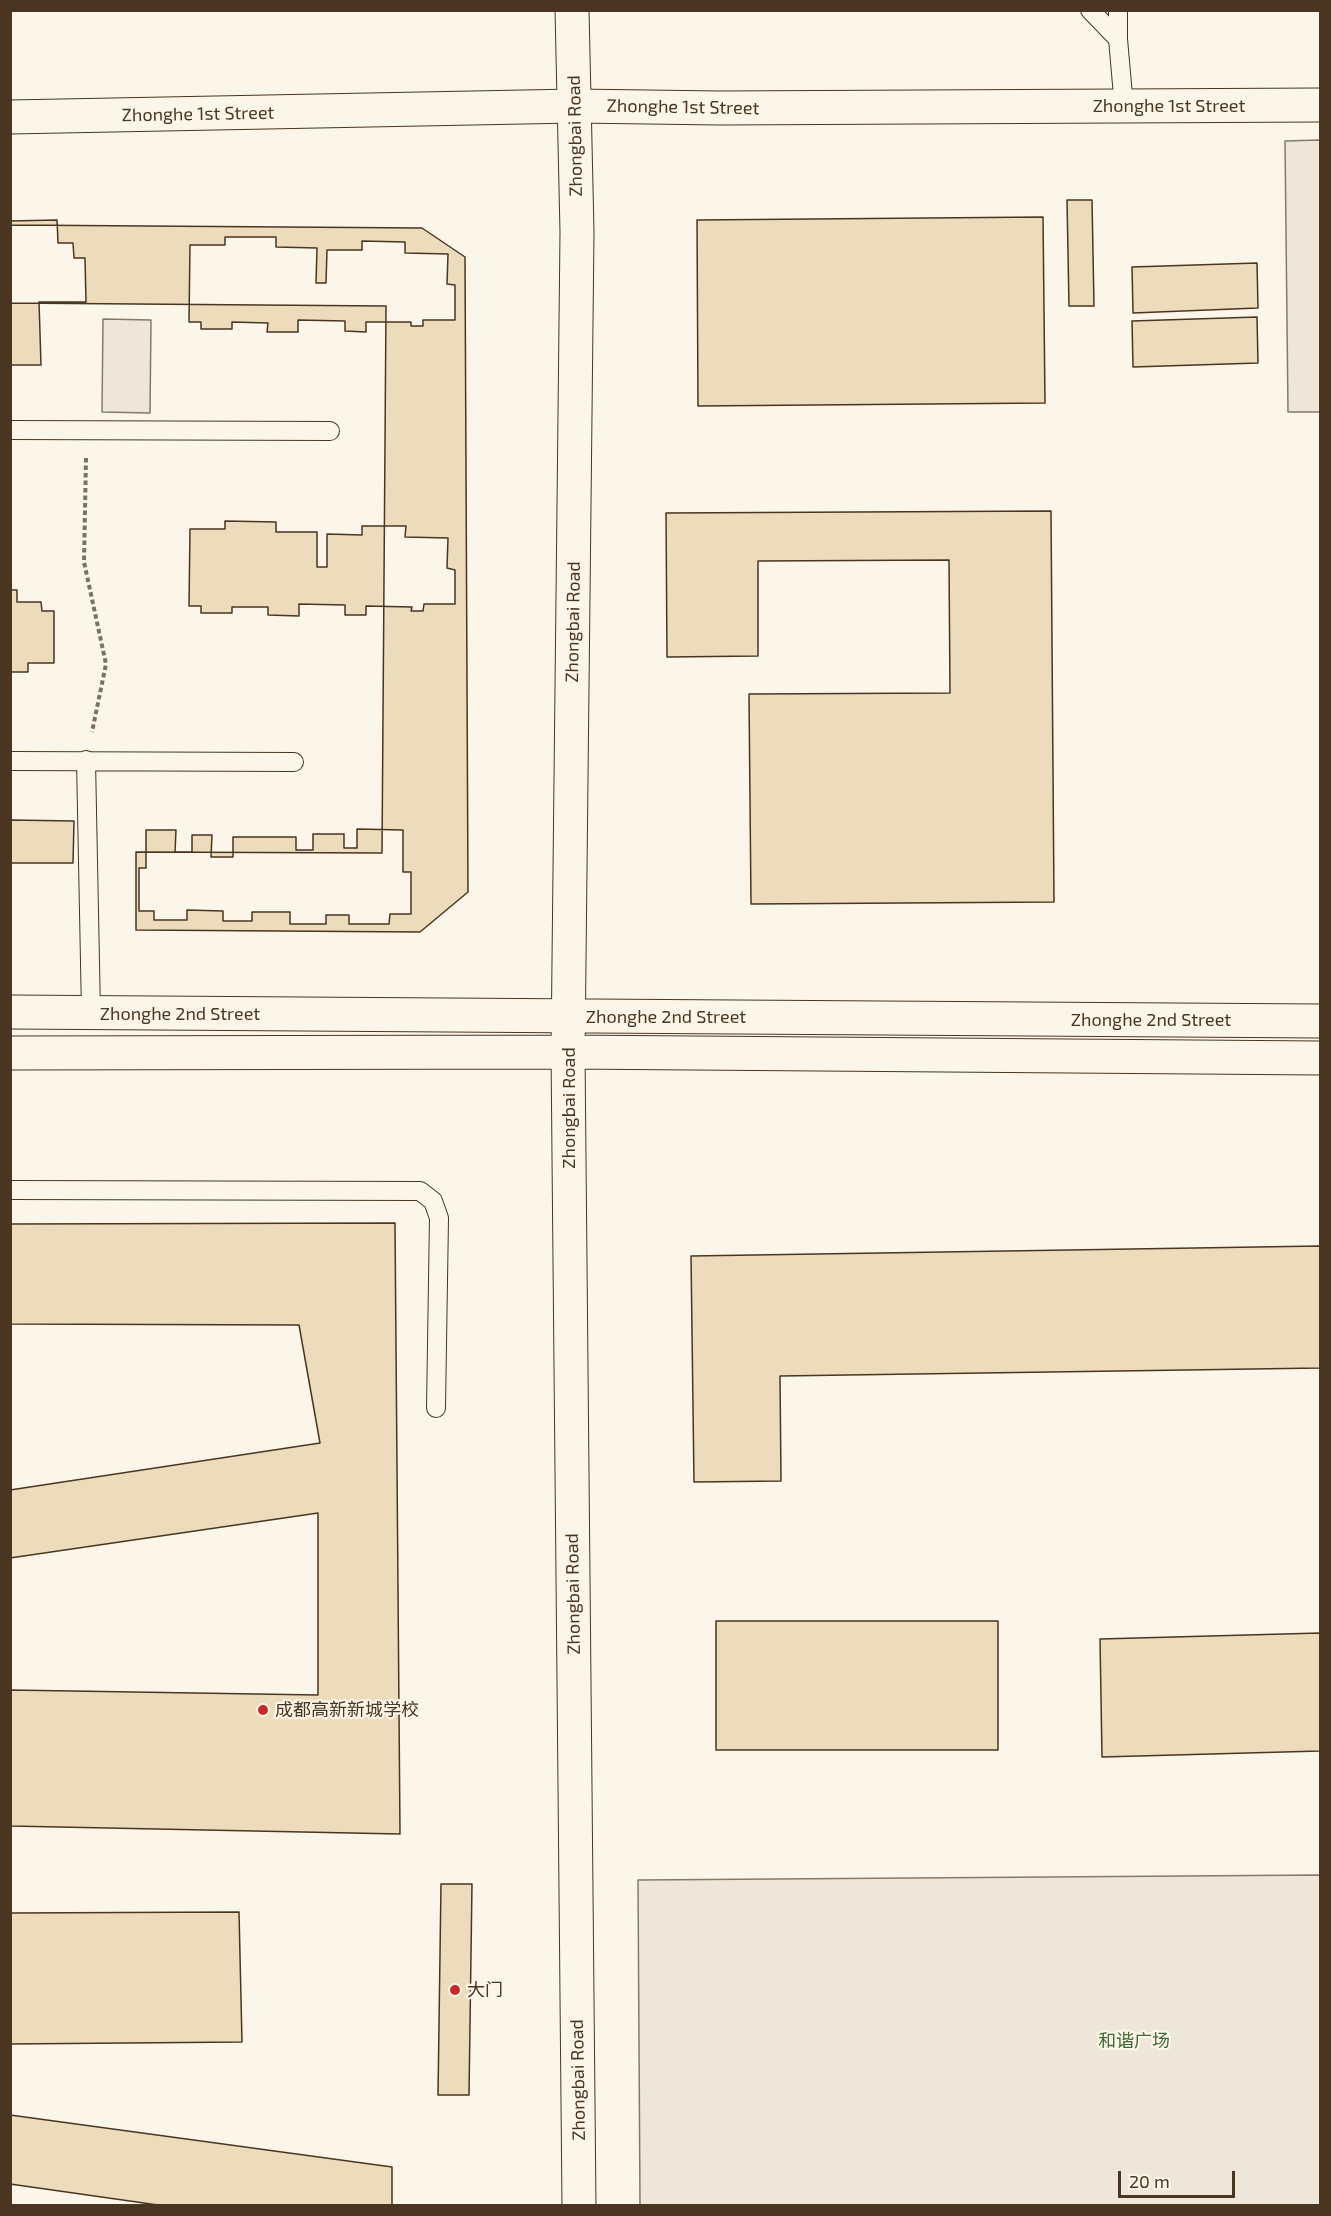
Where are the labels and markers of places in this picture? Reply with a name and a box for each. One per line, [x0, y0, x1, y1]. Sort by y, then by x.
place label: 成都高新新城学校 [275, 1699, 419, 1721]
marker: 成都高新新城学校 [256, 1703, 270, 1717]
place label: 大门 [467, 1979, 503, 2001]
marker: 大门 [448, 1983, 462, 1997]

